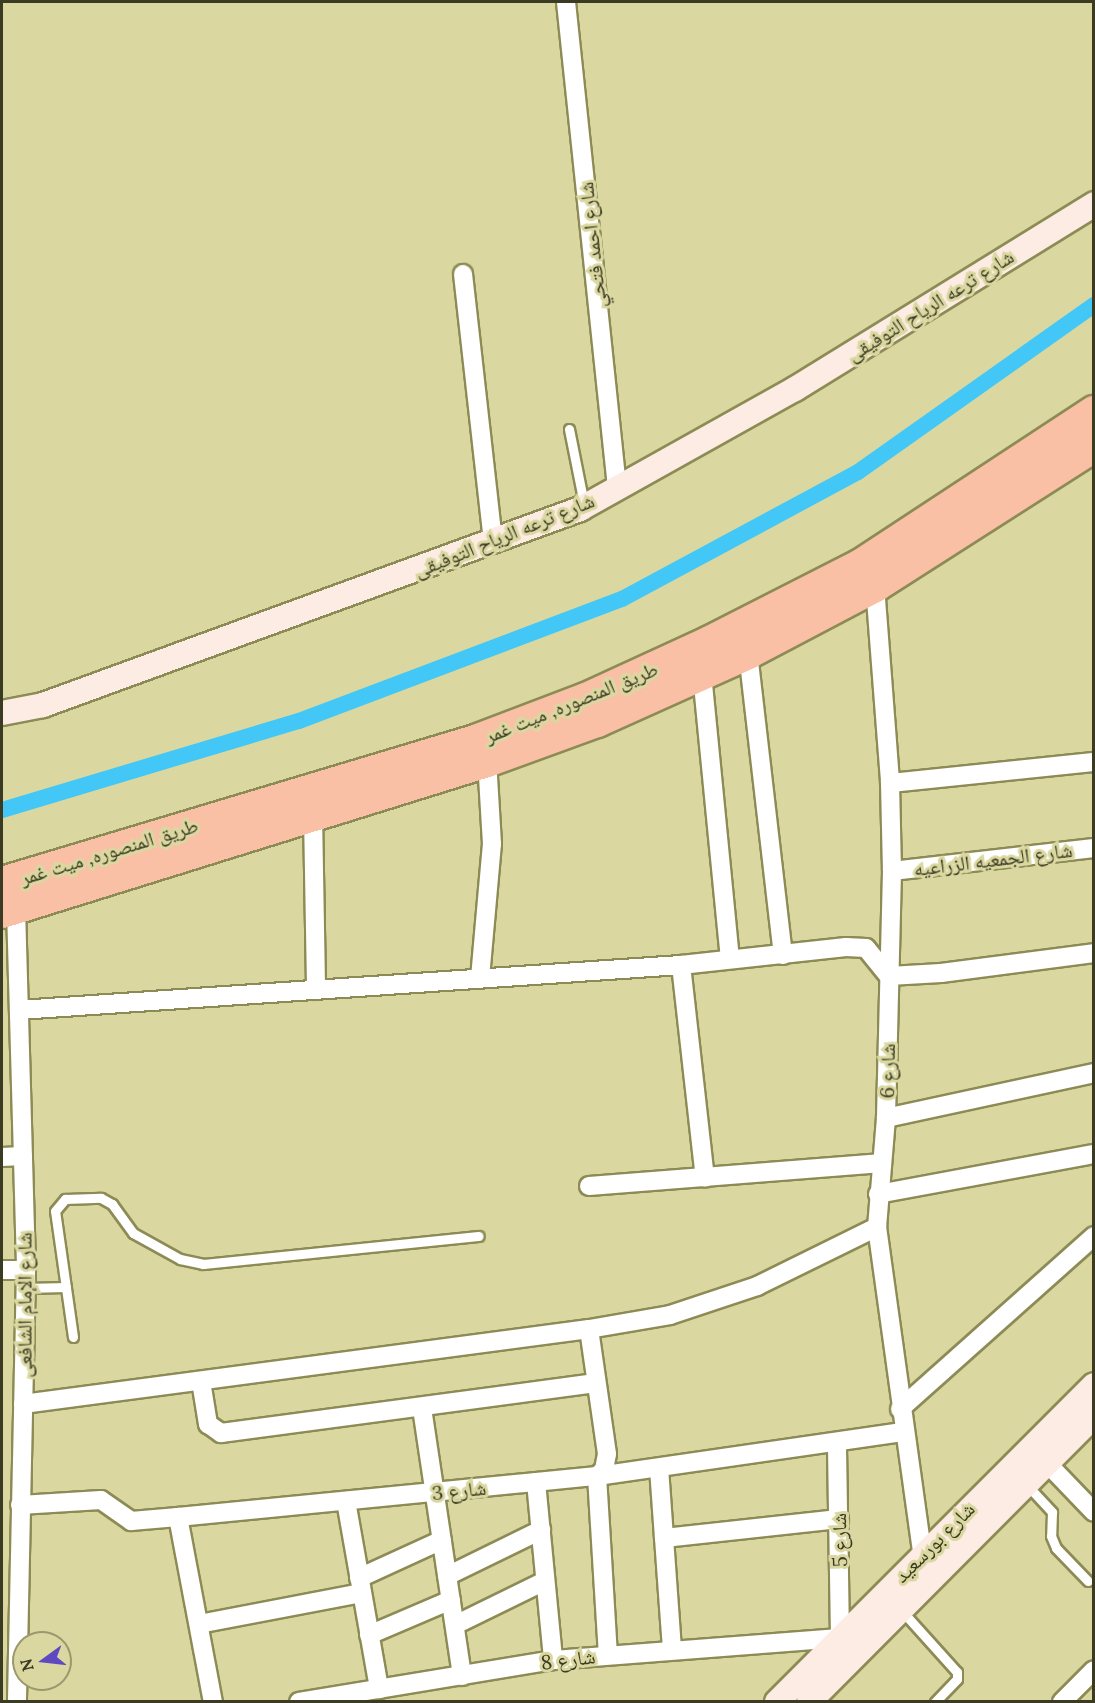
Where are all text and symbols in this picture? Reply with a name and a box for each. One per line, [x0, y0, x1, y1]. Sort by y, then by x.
street label: شارع احمد فتحي [573, 181, 611, 309]
street label: شارع ترعه الرياح التوفيقى [842, 244, 1018, 366]
street label: شارع ترعه الرياح التوفيقى [410, 488, 598, 582]
street label: طريق المنصوره, ميت غمر [481, 656, 661, 748]
street label: طريق المنصوره, ميت غمر [17, 813, 201, 889]
street label: شارع الجمعيه الزراعيه [912, 837, 1074, 881]
street label: شارع 6 [875, 1043, 899, 1099]
street label: شارع الإمام الشافعى [12, 1232, 36, 1378]
street label: شارع 3 [431, 1475, 487, 1505]
street label: شارع بورسعيد [889, 1497, 979, 1587]
street label: شارع 5 [827, 1513, 851, 1567]
north arrow [12, 1631, 72, 1691]
street label: شارع 8 [539, 1644, 597, 1674]
text: N [15, 1657, 38, 1674]

